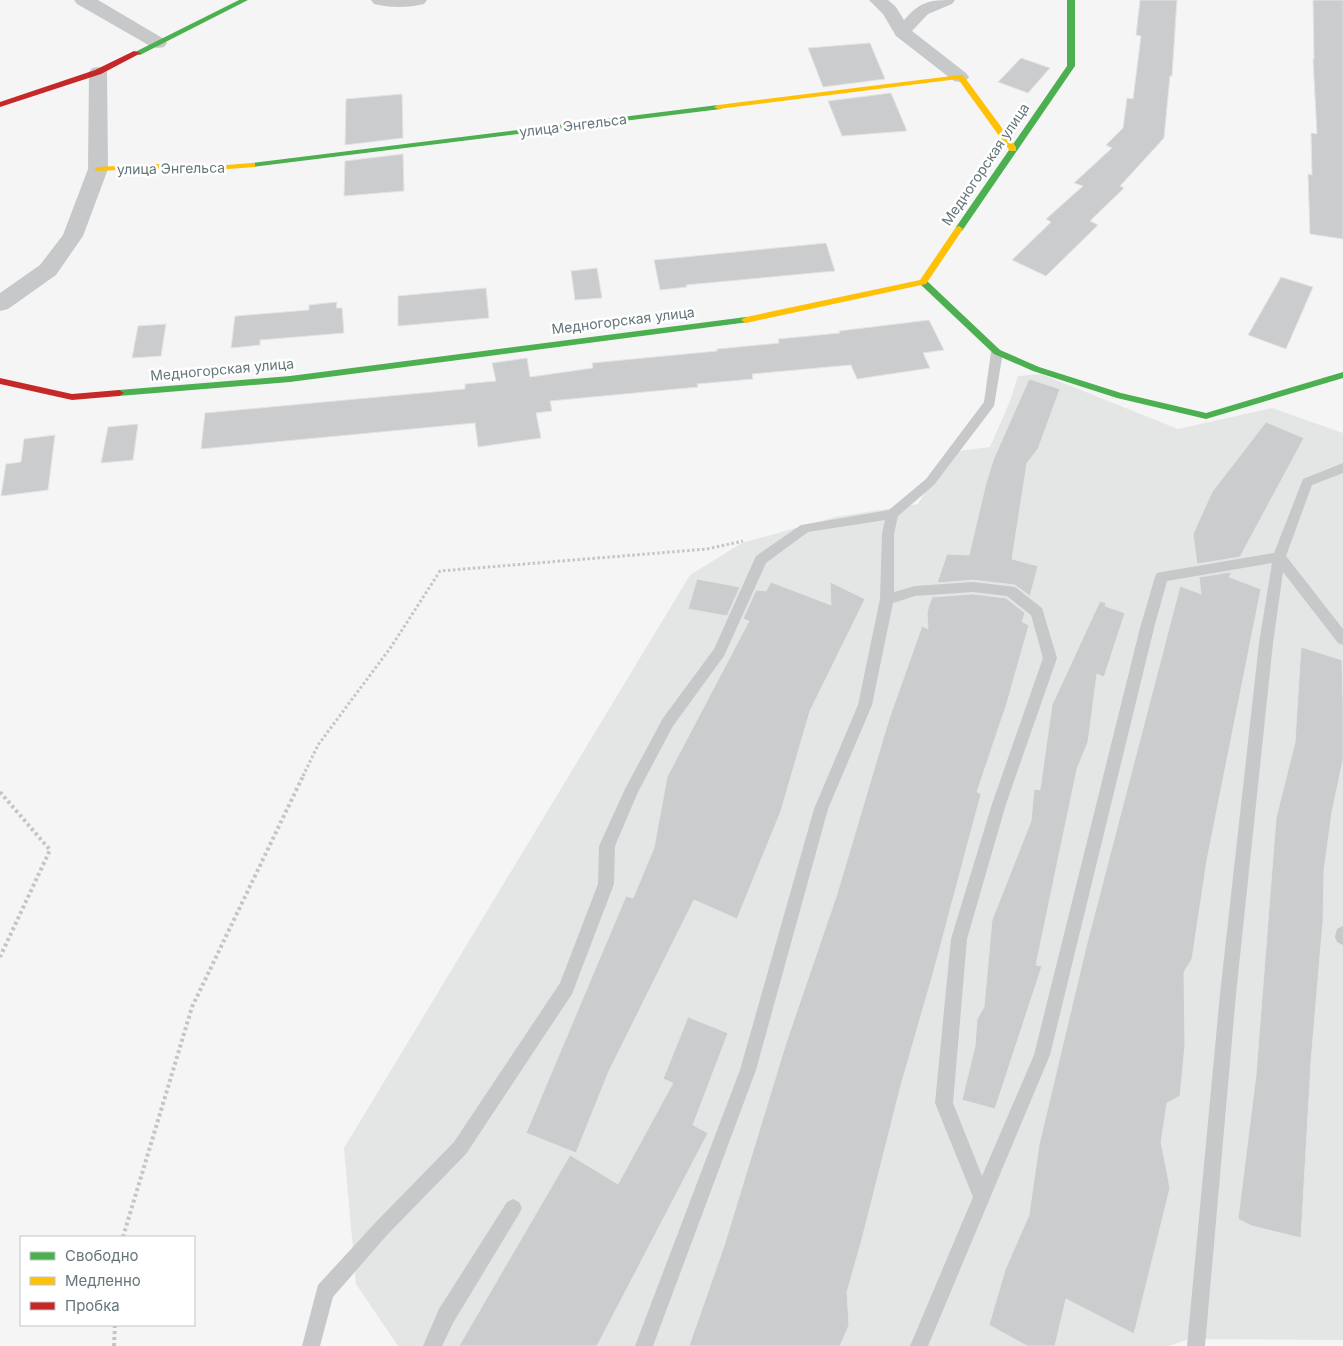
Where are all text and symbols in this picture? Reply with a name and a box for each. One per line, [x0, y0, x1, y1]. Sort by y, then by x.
street label: Медногорская улица [938, 100, 1032, 228]
street label: улица Энгельса [518, 110, 628, 140]
street label: улица Энгельса [117, 159, 225, 177]
street label: Медногорская улица [550, 303, 696, 337]
street label: Медногорская улица [150, 354, 294, 384]
legend [20, 1236, 195, 1326]
text: Свободно [65, 1246, 139, 1265]
text: Медленно [65, 1271, 141, 1290]
text: Пробка [65, 1296, 120, 1315]

